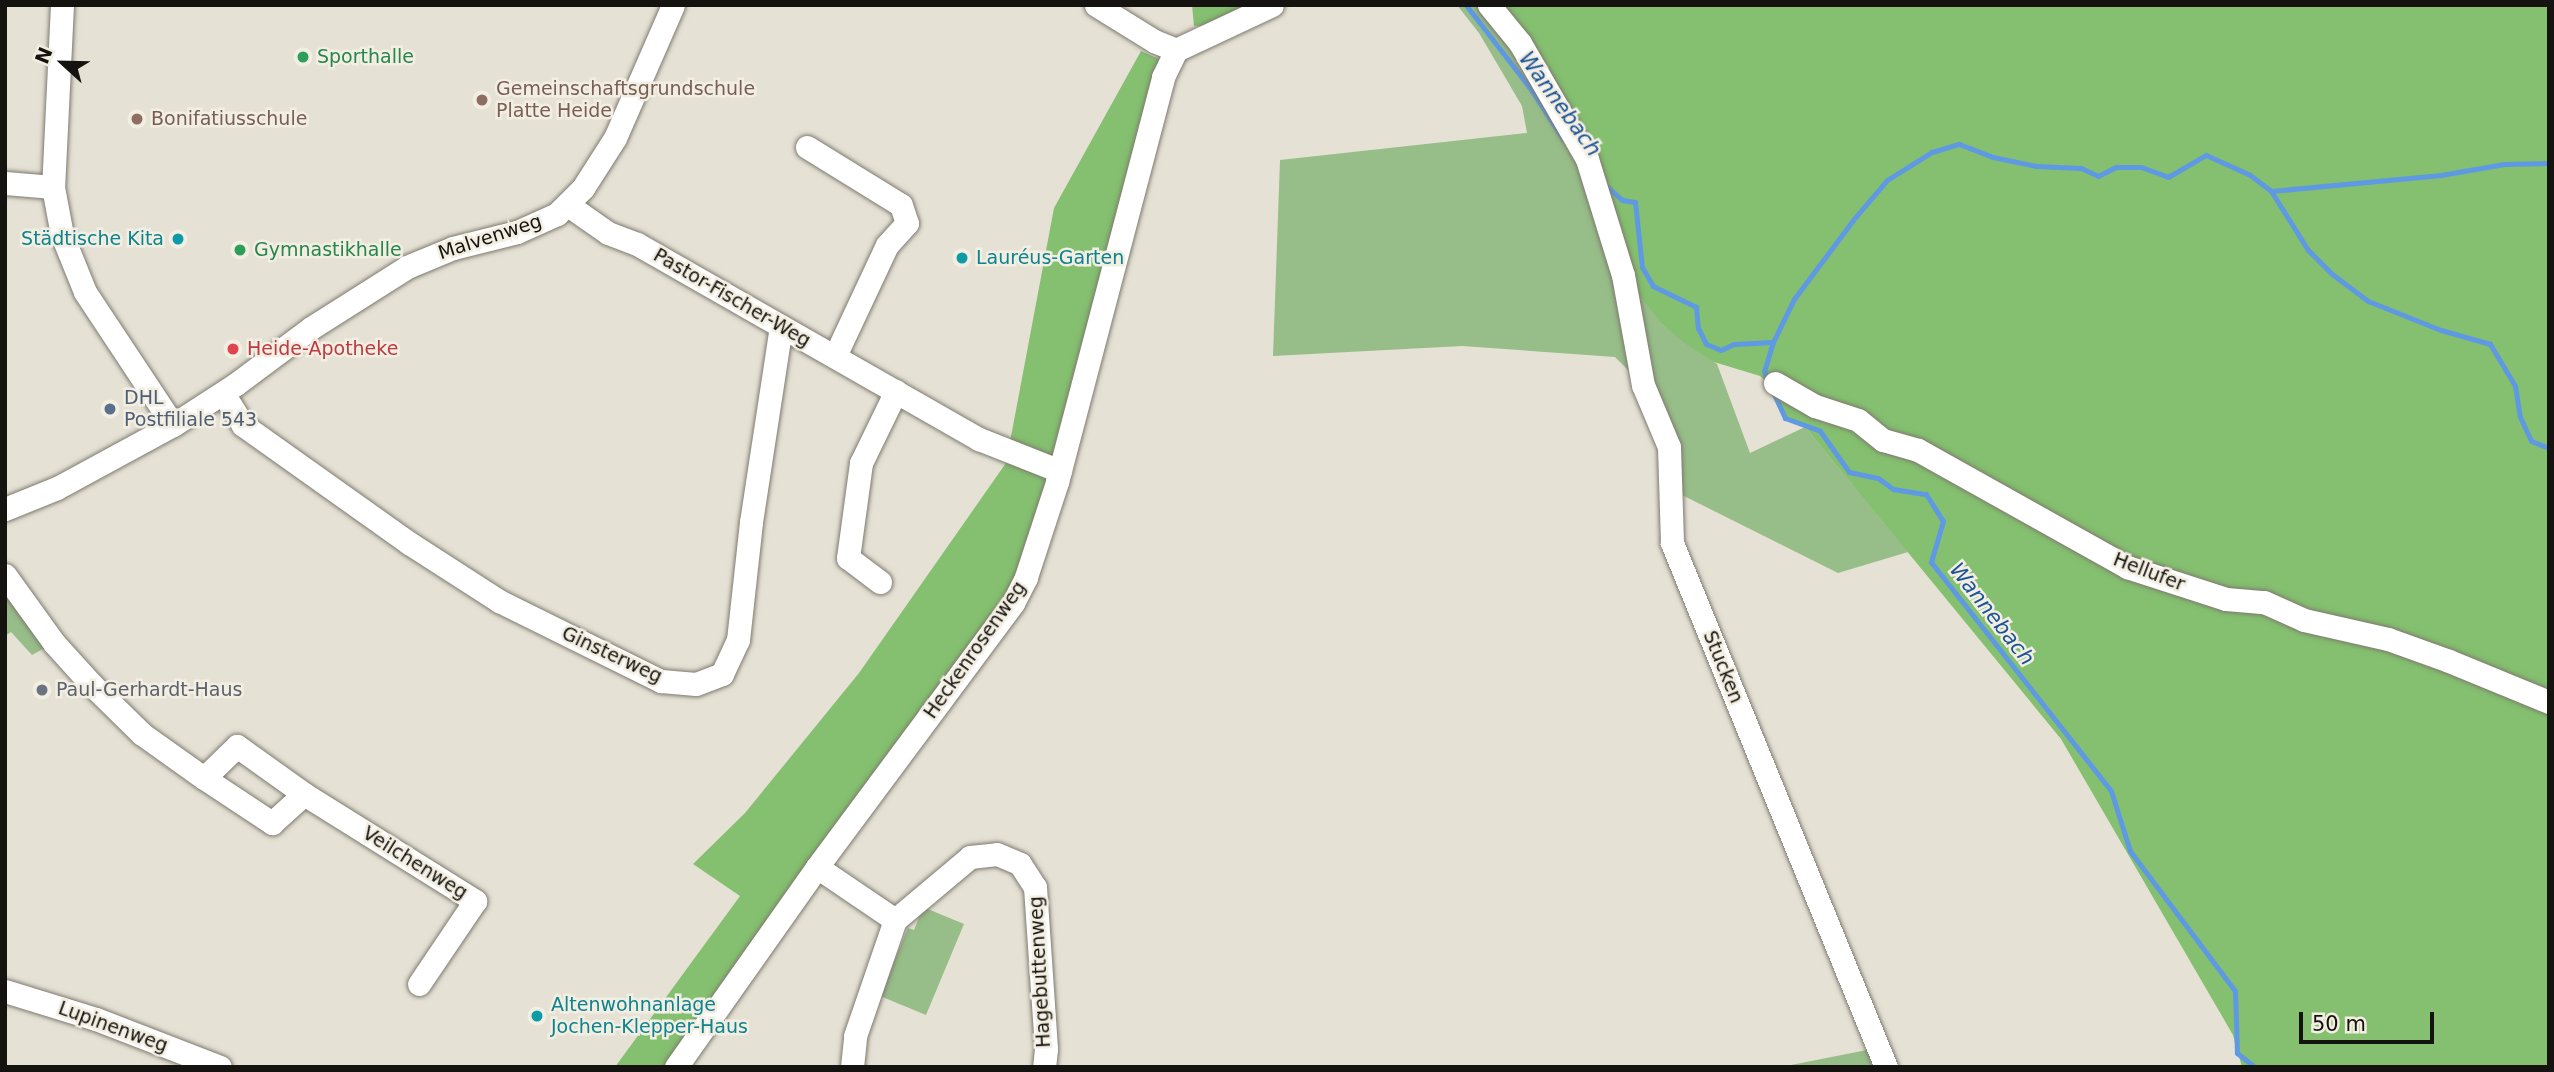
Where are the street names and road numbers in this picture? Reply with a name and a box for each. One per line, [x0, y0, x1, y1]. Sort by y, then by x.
street label: Malvenweg [435, 210, 545, 264]
street label: Pastor-Fischer-Weg [649, 244, 815, 352]
street label: Hellufer [2110, 548, 2188, 596]
street label: Heckenrosenweg [919, 577, 1031, 723]
street label: Ginsterweg [558, 622, 666, 688]
street label: Stucken [1698, 627, 1748, 707]
street label: Veilchenweg [358, 822, 472, 904]
street label: Hagebuttenweg [1025, 896, 1055, 1048]
street label: Lupinenweg [55, 997, 171, 1057]

